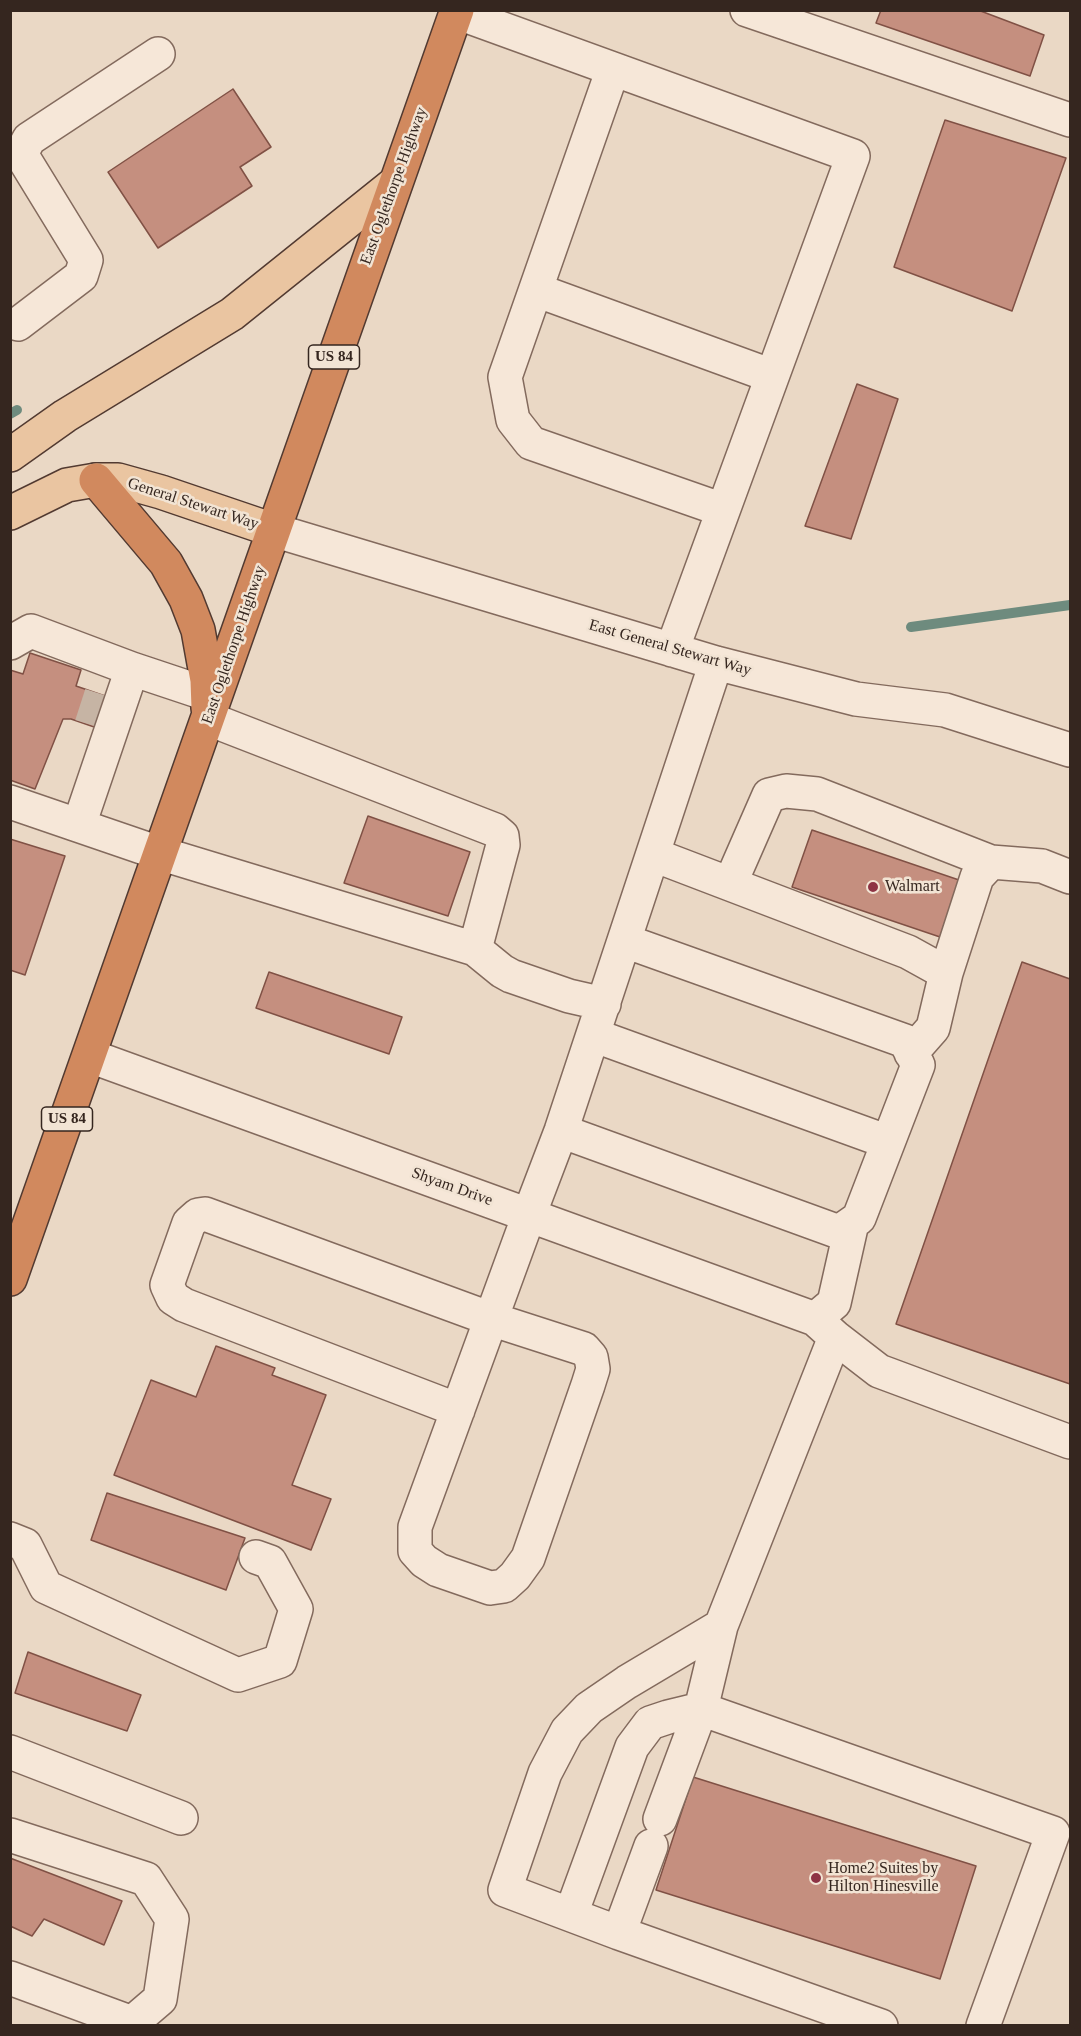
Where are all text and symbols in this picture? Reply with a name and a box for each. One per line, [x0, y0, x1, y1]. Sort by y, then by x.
street label: East Oglethorpe Highway [357, 105, 431, 267]
road number: US 84 [308, 345, 360, 369]
street label: General Stewart Way [125, 474, 261, 534]
street label: East Oglethorpe Highway [198, 563, 270, 727]
street label: East General Stewart Way [587, 616, 753, 680]
place label: Walmart [885, 877, 940, 897]
marker: Walmart [866, 880, 880, 894]
road number: US 84 [42, 1107, 92, 1131]
street label: Shyam Drive [409, 1163, 495, 1211]
place label: Home2 Suites by Hilton Hinesville [828, 1859, 939, 1897]
marker: Home2 Suites by Hilton Hinesville [809, 1871, 823, 1885]

